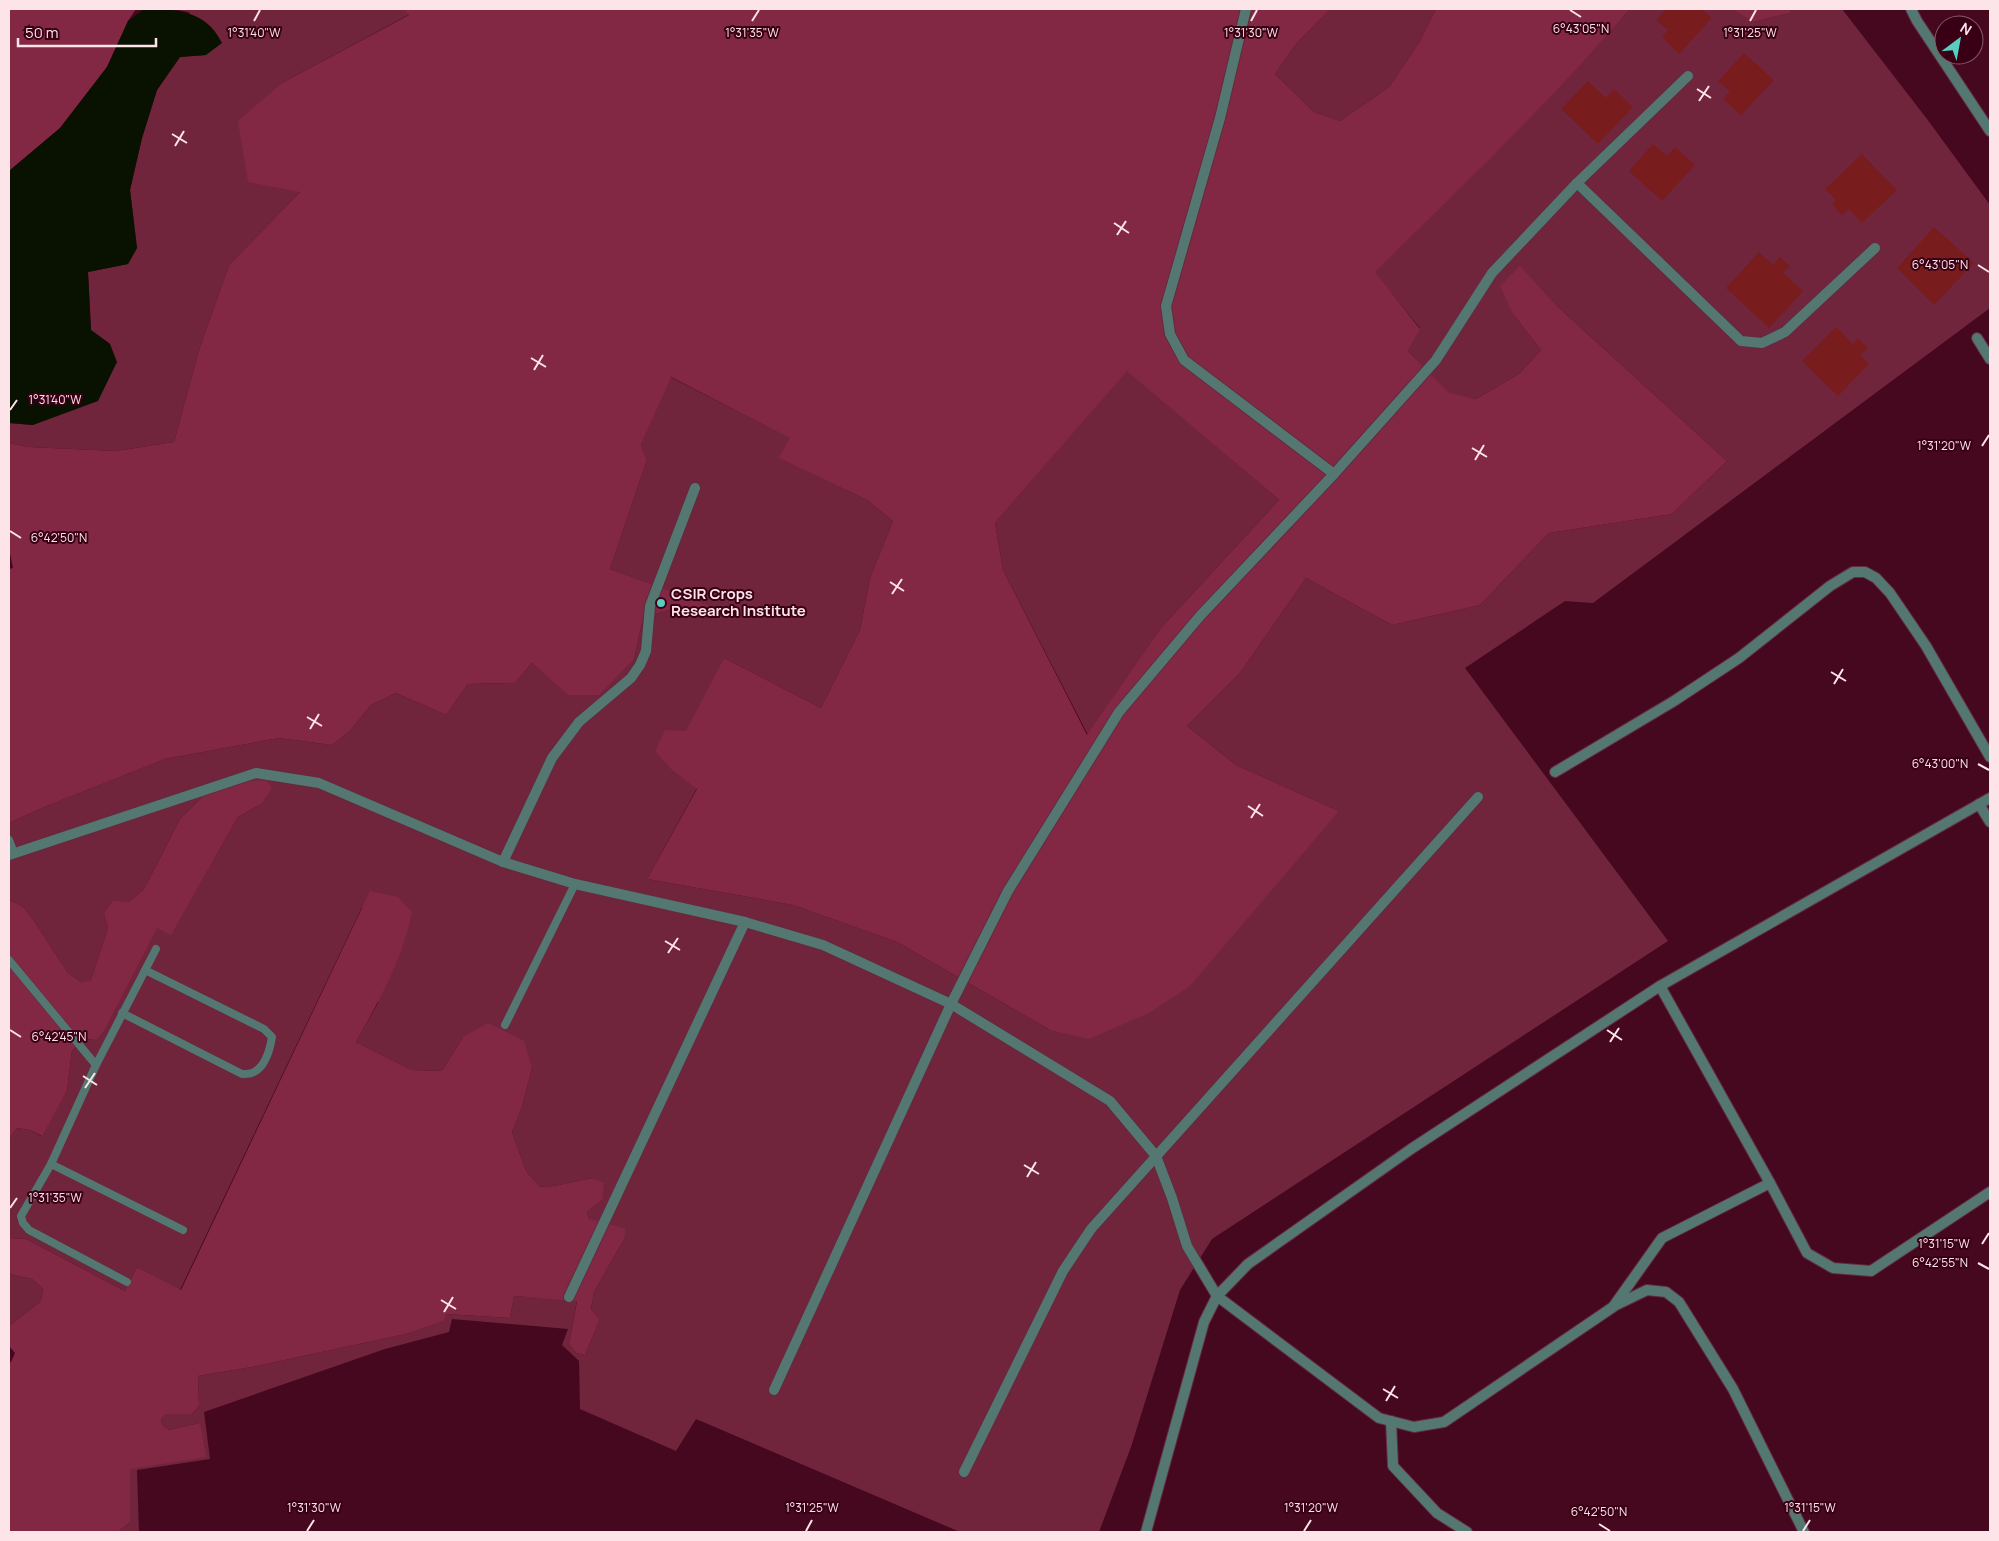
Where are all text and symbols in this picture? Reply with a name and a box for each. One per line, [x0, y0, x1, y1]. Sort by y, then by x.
scale bar [18, 15, 155, 47]
north arrow [1934, 15, 1984, 65]
text: N [1957, 18, 1975, 39]
text: 6°43'05"N [1553, 20, 1609, 37]
text: 50 m [25, 22, 59, 43]
text: 1°31'40"W [228, 24, 281, 41]
text: 1°31'35"W [725, 24, 779, 41]
text: 1°31'30"W [1224, 24, 1279, 41]
text: 1°31'25"W [1723, 24, 1778, 41]
text: 6°43'05"N [1912, 256, 1968, 273]
text: 1°31'40"W [29, 391, 82, 408]
text: 1°31'20"W [1917, 437, 1972, 454]
text: 6°42'50"N [31, 529, 87, 546]
place label: CSIR Crops Research Institute [671, 583, 806, 621]
marker: CSIR Crops Research Institute [655, 597, 667, 609]
text: 6°43'00"N [1912, 755, 1968, 772]
text: 6°42'45"N [32, 1028, 86, 1045]
text: 1°31'35"W [28, 1189, 82, 1206]
text: 1°31'15"W [1918, 1235, 1971, 1252]
text: 6°42'55"N [1912, 1254, 1968, 1271]
text: 1°31'30"W [287, 1499, 342, 1516]
text: 1°31'25"W [785, 1499, 840, 1516]
text: 1°31'20"W [1284, 1499, 1339, 1516]
text: 1°31'15"W [1784, 1499, 1837, 1516]
text: 6°42'50"N [1571, 1503, 1627, 1520]

